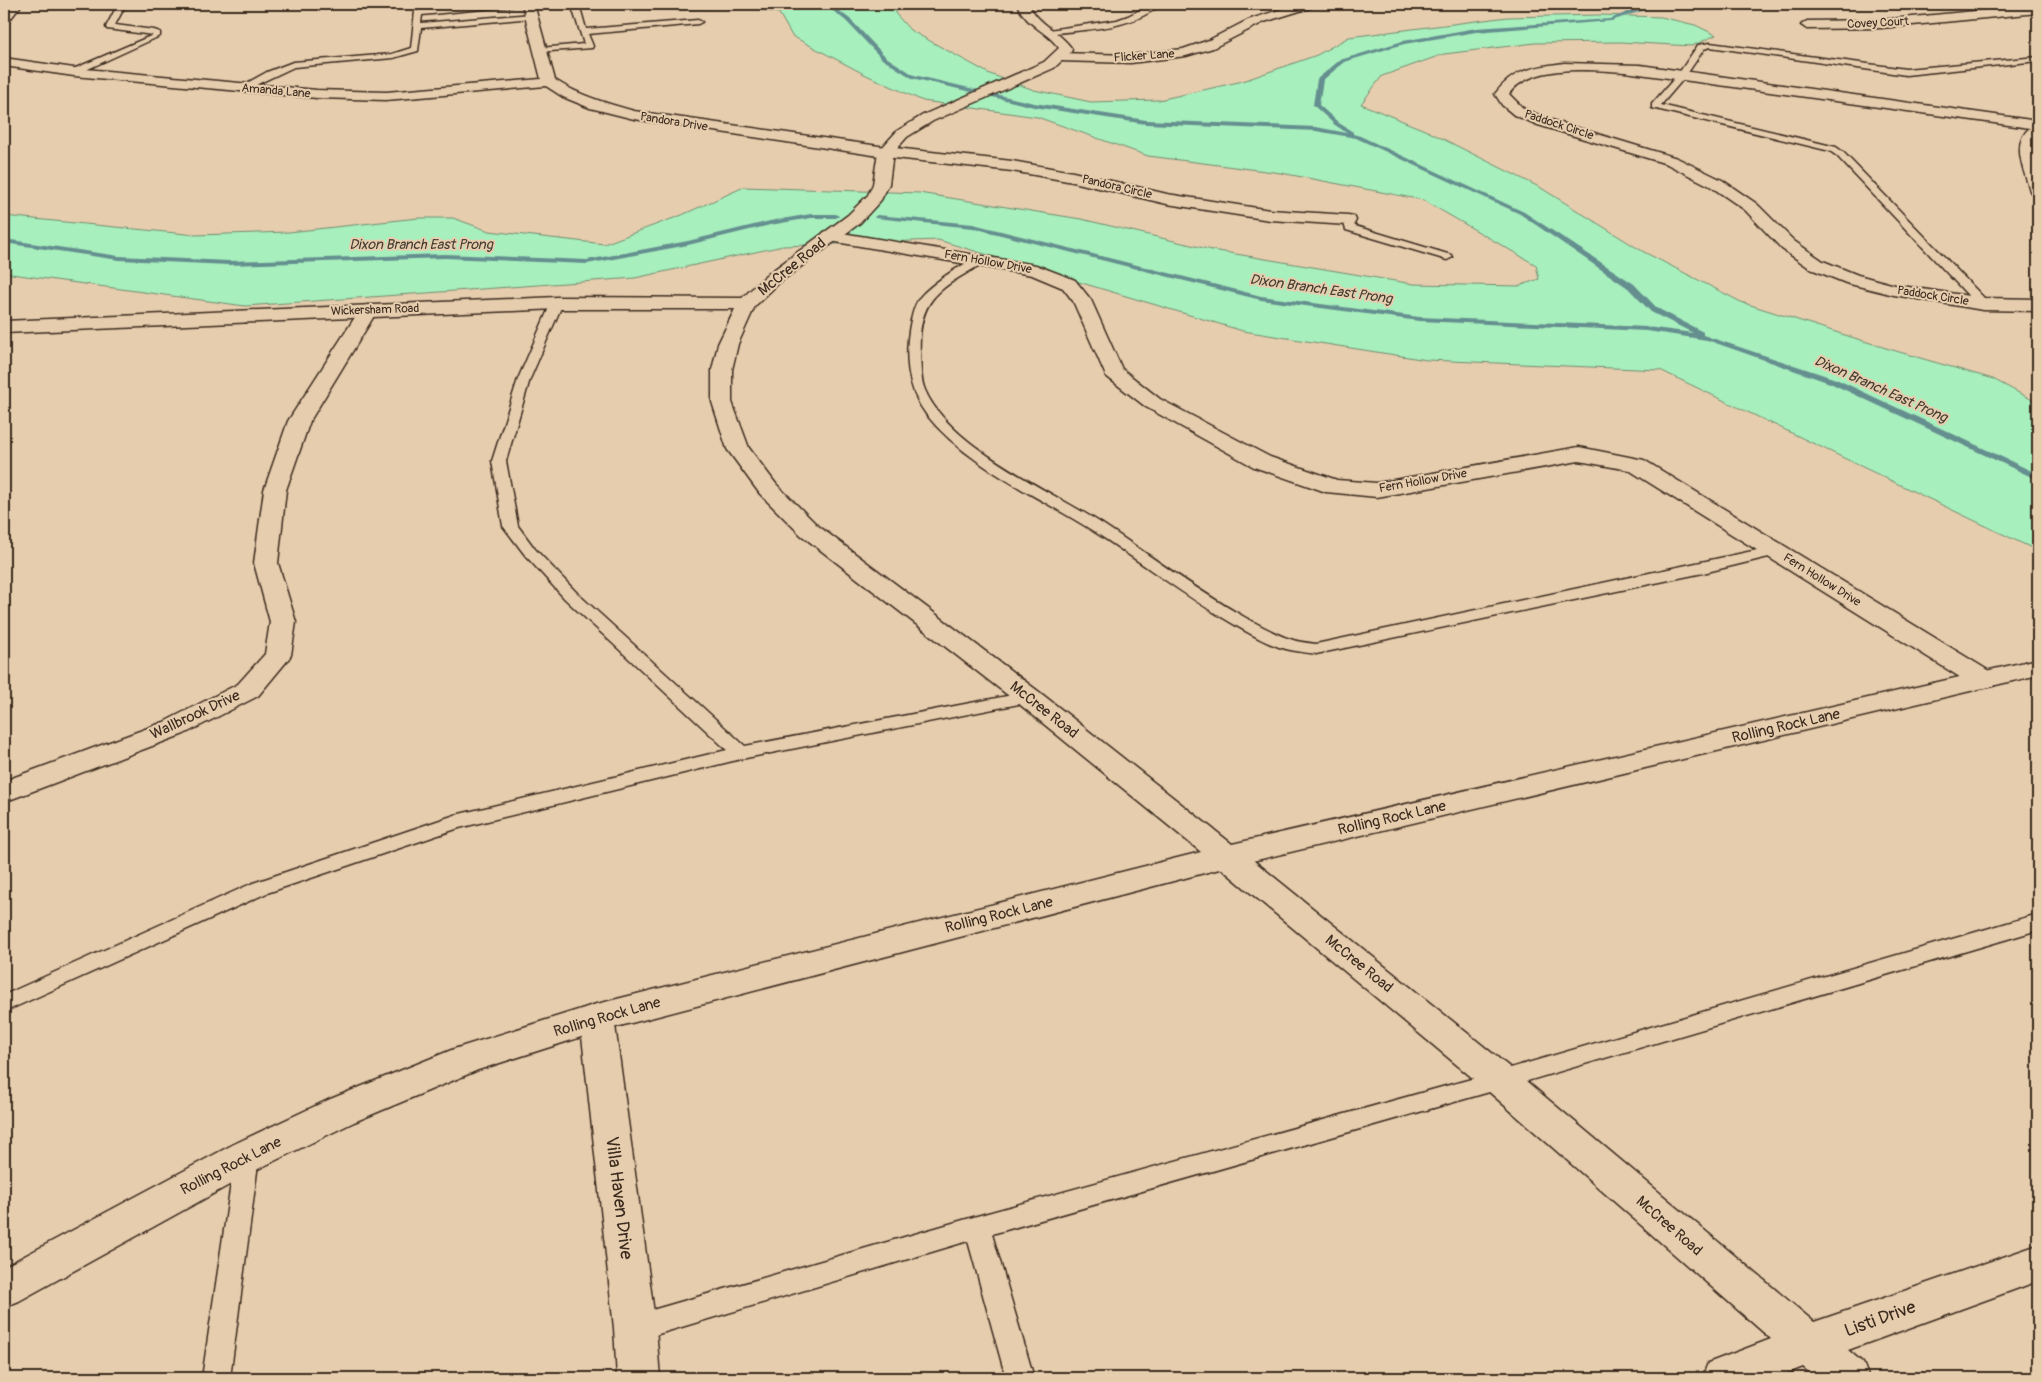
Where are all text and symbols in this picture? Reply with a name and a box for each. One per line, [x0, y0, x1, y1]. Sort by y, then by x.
street label: Covey Court [1847, 14, 1909, 32]
street label: Flicker Lane [1113, 46, 1175, 66]
street label: Amanda Lane [241, 81, 311, 101]
street label: Paddock Circle [1522, 107, 1596, 143]
street label: Pandora Drive [639, 109, 709, 135]
street label: Pandora Circle [1081, 172, 1154, 202]
street label: McCree Road [754, 234, 830, 300]
water label: Dixon Branch East Prong [349, 236, 494, 253]
street label: Fern Hollow Drive [943, 247, 1033, 277]
water label: Dixon Branch East Prong [1249, 271, 1394, 308]
street label: Paddock Circle [1896, 283, 1970, 309]
street label: Wickersham Road [331, 301, 420, 319]
water label: Dixon Branch East Prong [1812, 352, 1951, 426]
street label: Fern Hollow Drive [1378, 466, 1468, 496]
street label: Fern Hollow Drive [1780, 550, 1864, 610]
street label: McCree Road [1006, 677, 1082, 743]
street label: Wallbrook Drive [147, 686, 244, 744]
street label: Rolling Rock Lane [1730, 704, 1843, 748]
street label: Rolling Rock Lane [1336, 796, 1449, 840]
street label: Rolling Rock Lane [943, 892, 1055, 938]
street label: McCree Road [1321, 931, 1397, 997]
street label: Rolling Rock Lane [551, 992, 663, 1041]
street label: Rolling Rock Lane [177, 1132, 285, 1200]
street label: Villa Haven Drive [600, 1135, 638, 1261]
street label: McCree Road [1632, 1192, 1706, 1260]
street label: Listi Drive [1841, 1295, 1919, 1342]

